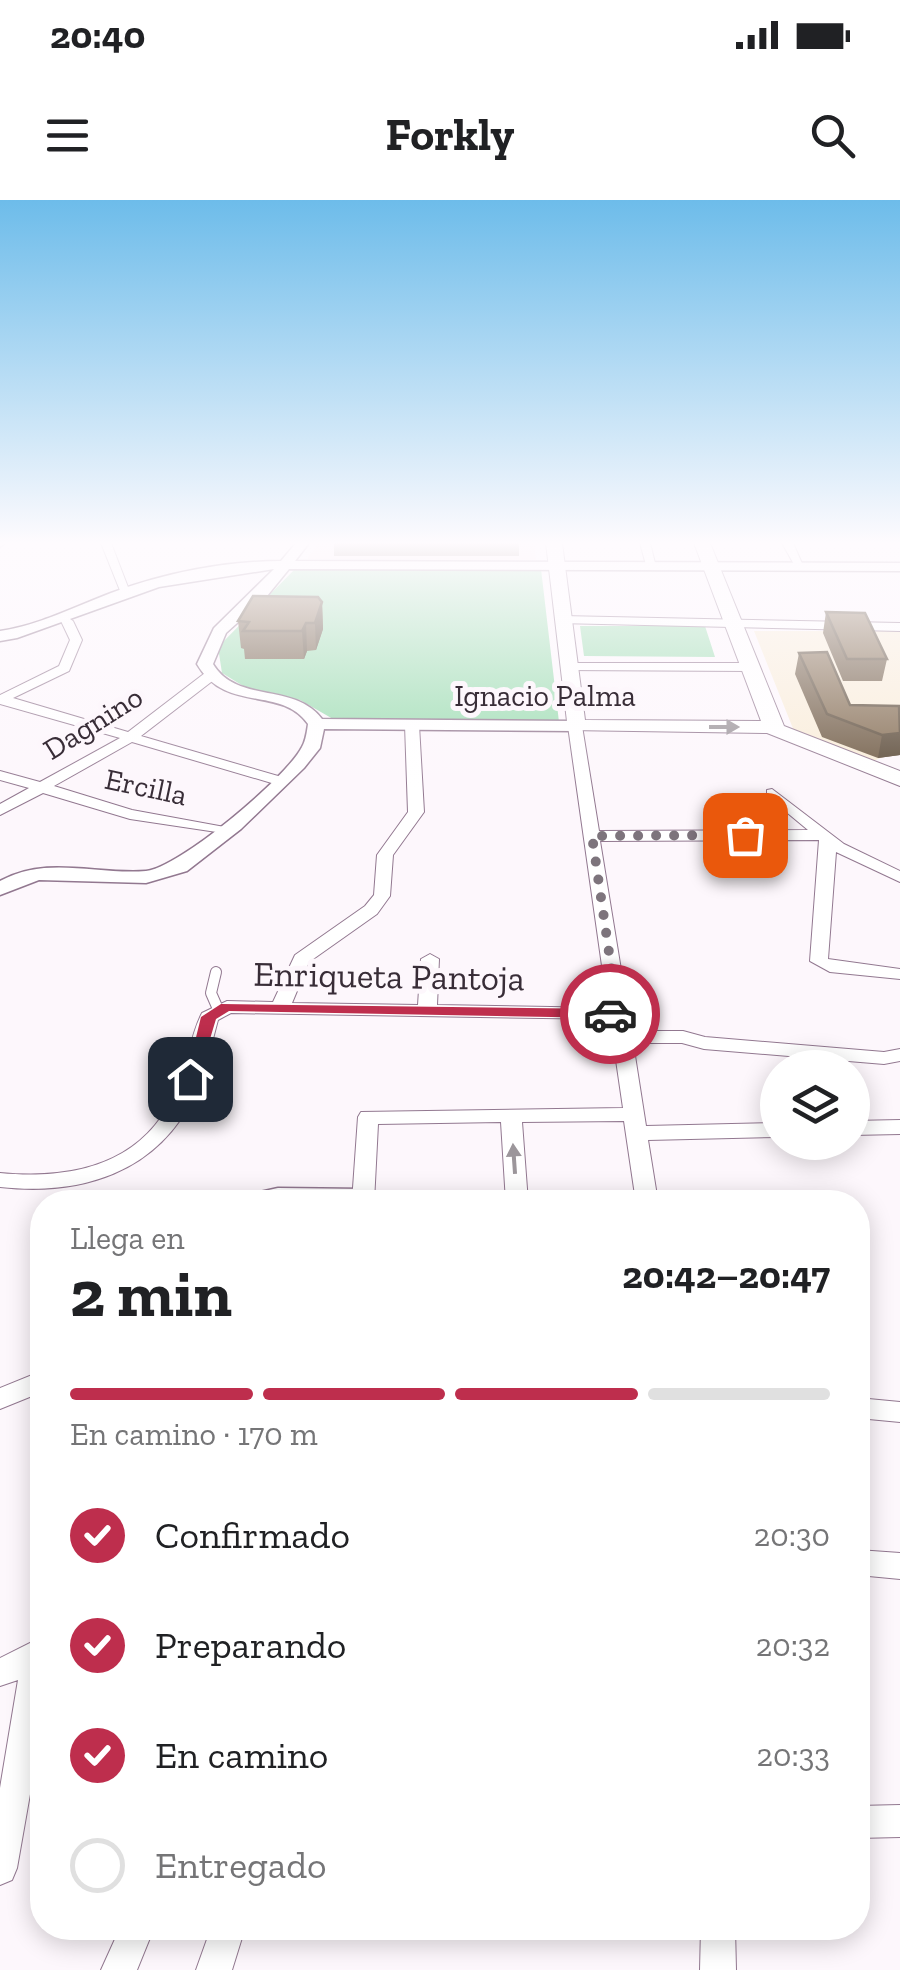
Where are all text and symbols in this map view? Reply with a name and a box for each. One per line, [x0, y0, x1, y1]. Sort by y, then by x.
text: 20:40 [50, 12, 145, 58]
icon: menu [40, 108, 95, 163]
text: Forkly [386, 108, 514, 162]
icon: search [805, 108, 860, 163]
street label: Ignacio Palma [454, 678, 636, 714]
street label: Dagnino [37, 679, 149, 767]
one-way arrow [708, 719, 740, 735]
street label: Ercilla [102, 761, 190, 813]
pin [703, 793, 788, 878]
icon: bag [718, 808, 773, 863]
street label: Enriqueta Pantoja [253, 953, 525, 999]
courier [560, 964, 660, 1064]
icon: car [583, 987, 638, 1042]
pin [148, 1037, 233, 1122]
map controls [760, 1050, 870, 1160]
button: layers [760, 1050, 870, 1160]
icon: home [163, 1052, 218, 1107]
one-way arrow [506, 1142, 522, 1174]
text: Llega en [70, 1219, 185, 1257]
text: 20:42–20:47 [622, 1252, 830, 1298]
text: 2 min [70, 1255, 232, 1333]
text: En camino · 170 m [70, 1415, 318, 1453]
icon: check [70, 1508, 125, 1563]
text: Confirmado [155, 1512, 350, 1558]
text: 20:30 [754, 1516, 830, 1554]
icon: check [70, 1618, 125, 1673]
text: Preparando [155, 1622, 346, 1668]
text: 20:32 [756, 1626, 830, 1664]
icon: check [70, 1728, 125, 1783]
text: En camino [155, 1732, 328, 1778]
text: 20:33 [757, 1736, 830, 1774]
text: Entregado [155, 1842, 327, 1888]

